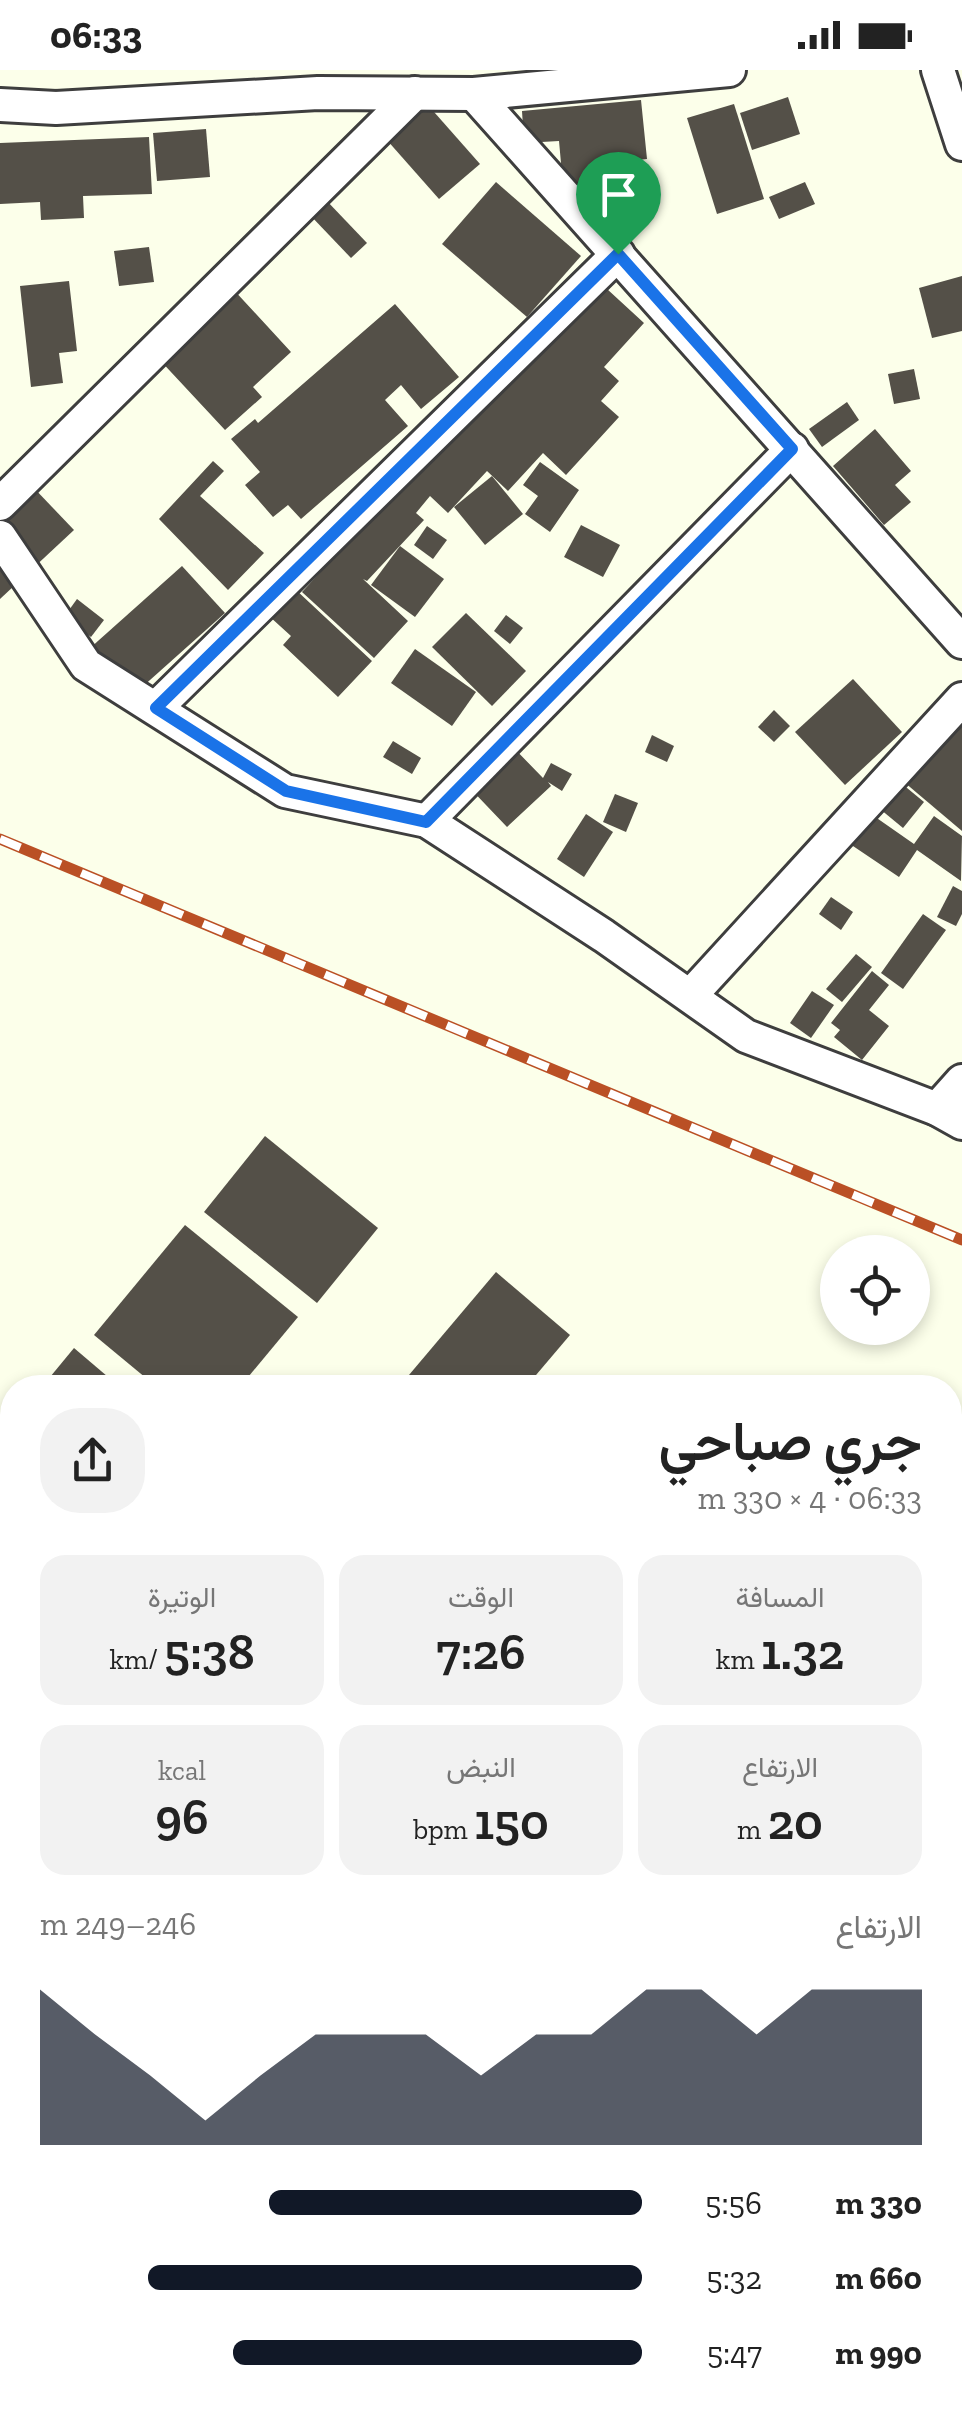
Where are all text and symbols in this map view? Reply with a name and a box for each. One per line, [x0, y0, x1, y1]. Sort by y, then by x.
text: 06:33 [50, 12, 142, 58]
pin [576, 152, 661, 255]
icon: arrive [591, 167, 646, 222]
map controls [820, 1235, 930, 1345]
button: locate [820, 1235, 930, 1345]
button: share [40, 1408, 145, 1513]
text: جري صباحي [659, 1408, 922, 1474]
text: 06:33 · 4 × 330 m [698, 1479, 922, 1517]
text: الوتيرة [148, 1581, 216, 1614]
text: الوقت [448, 1581, 514, 1614]
text: المسافة [736, 1581, 824, 1614]
text: 5:38 [164, 1622, 255, 1682]
text: 7:26 [436, 1622, 526, 1682]
text: 1.32 [761, 1622, 844, 1682]
text: /km [109, 1643, 164, 1676]
text: km [716, 1643, 761, 1676]
text: النبض [446, 1751, 516, 1784]
text: الارتفاع [742, 1751, 818, 1784]
text: kcal [158, 1754, 206, 1787]
text: 96 [155, 1787, 209, 1847]
text: 150 [474, 1792, 549, 1852]
text: 20 [768, 1792, 823, 1852]
text: bpm [413, 1813, 474, 1846]
text: m [737, 1813, 768, 1846]
text: 246–249 m [40, 1905, 196, 1943]
text: الارتفاع [835, 1908, 922, 1946]
text: 5:56 [705, 2184, 762, 2222]
text: 330 m [835, 2184, 922, 2222]
text: 5:32 [706, 2259, 762, 2297]
text: 660 m [835, 2259, 922, 2297]
text: 5:47 [707, 2334, 762, 2372]
text: 990 m [835, 2334, 922, 2372]

